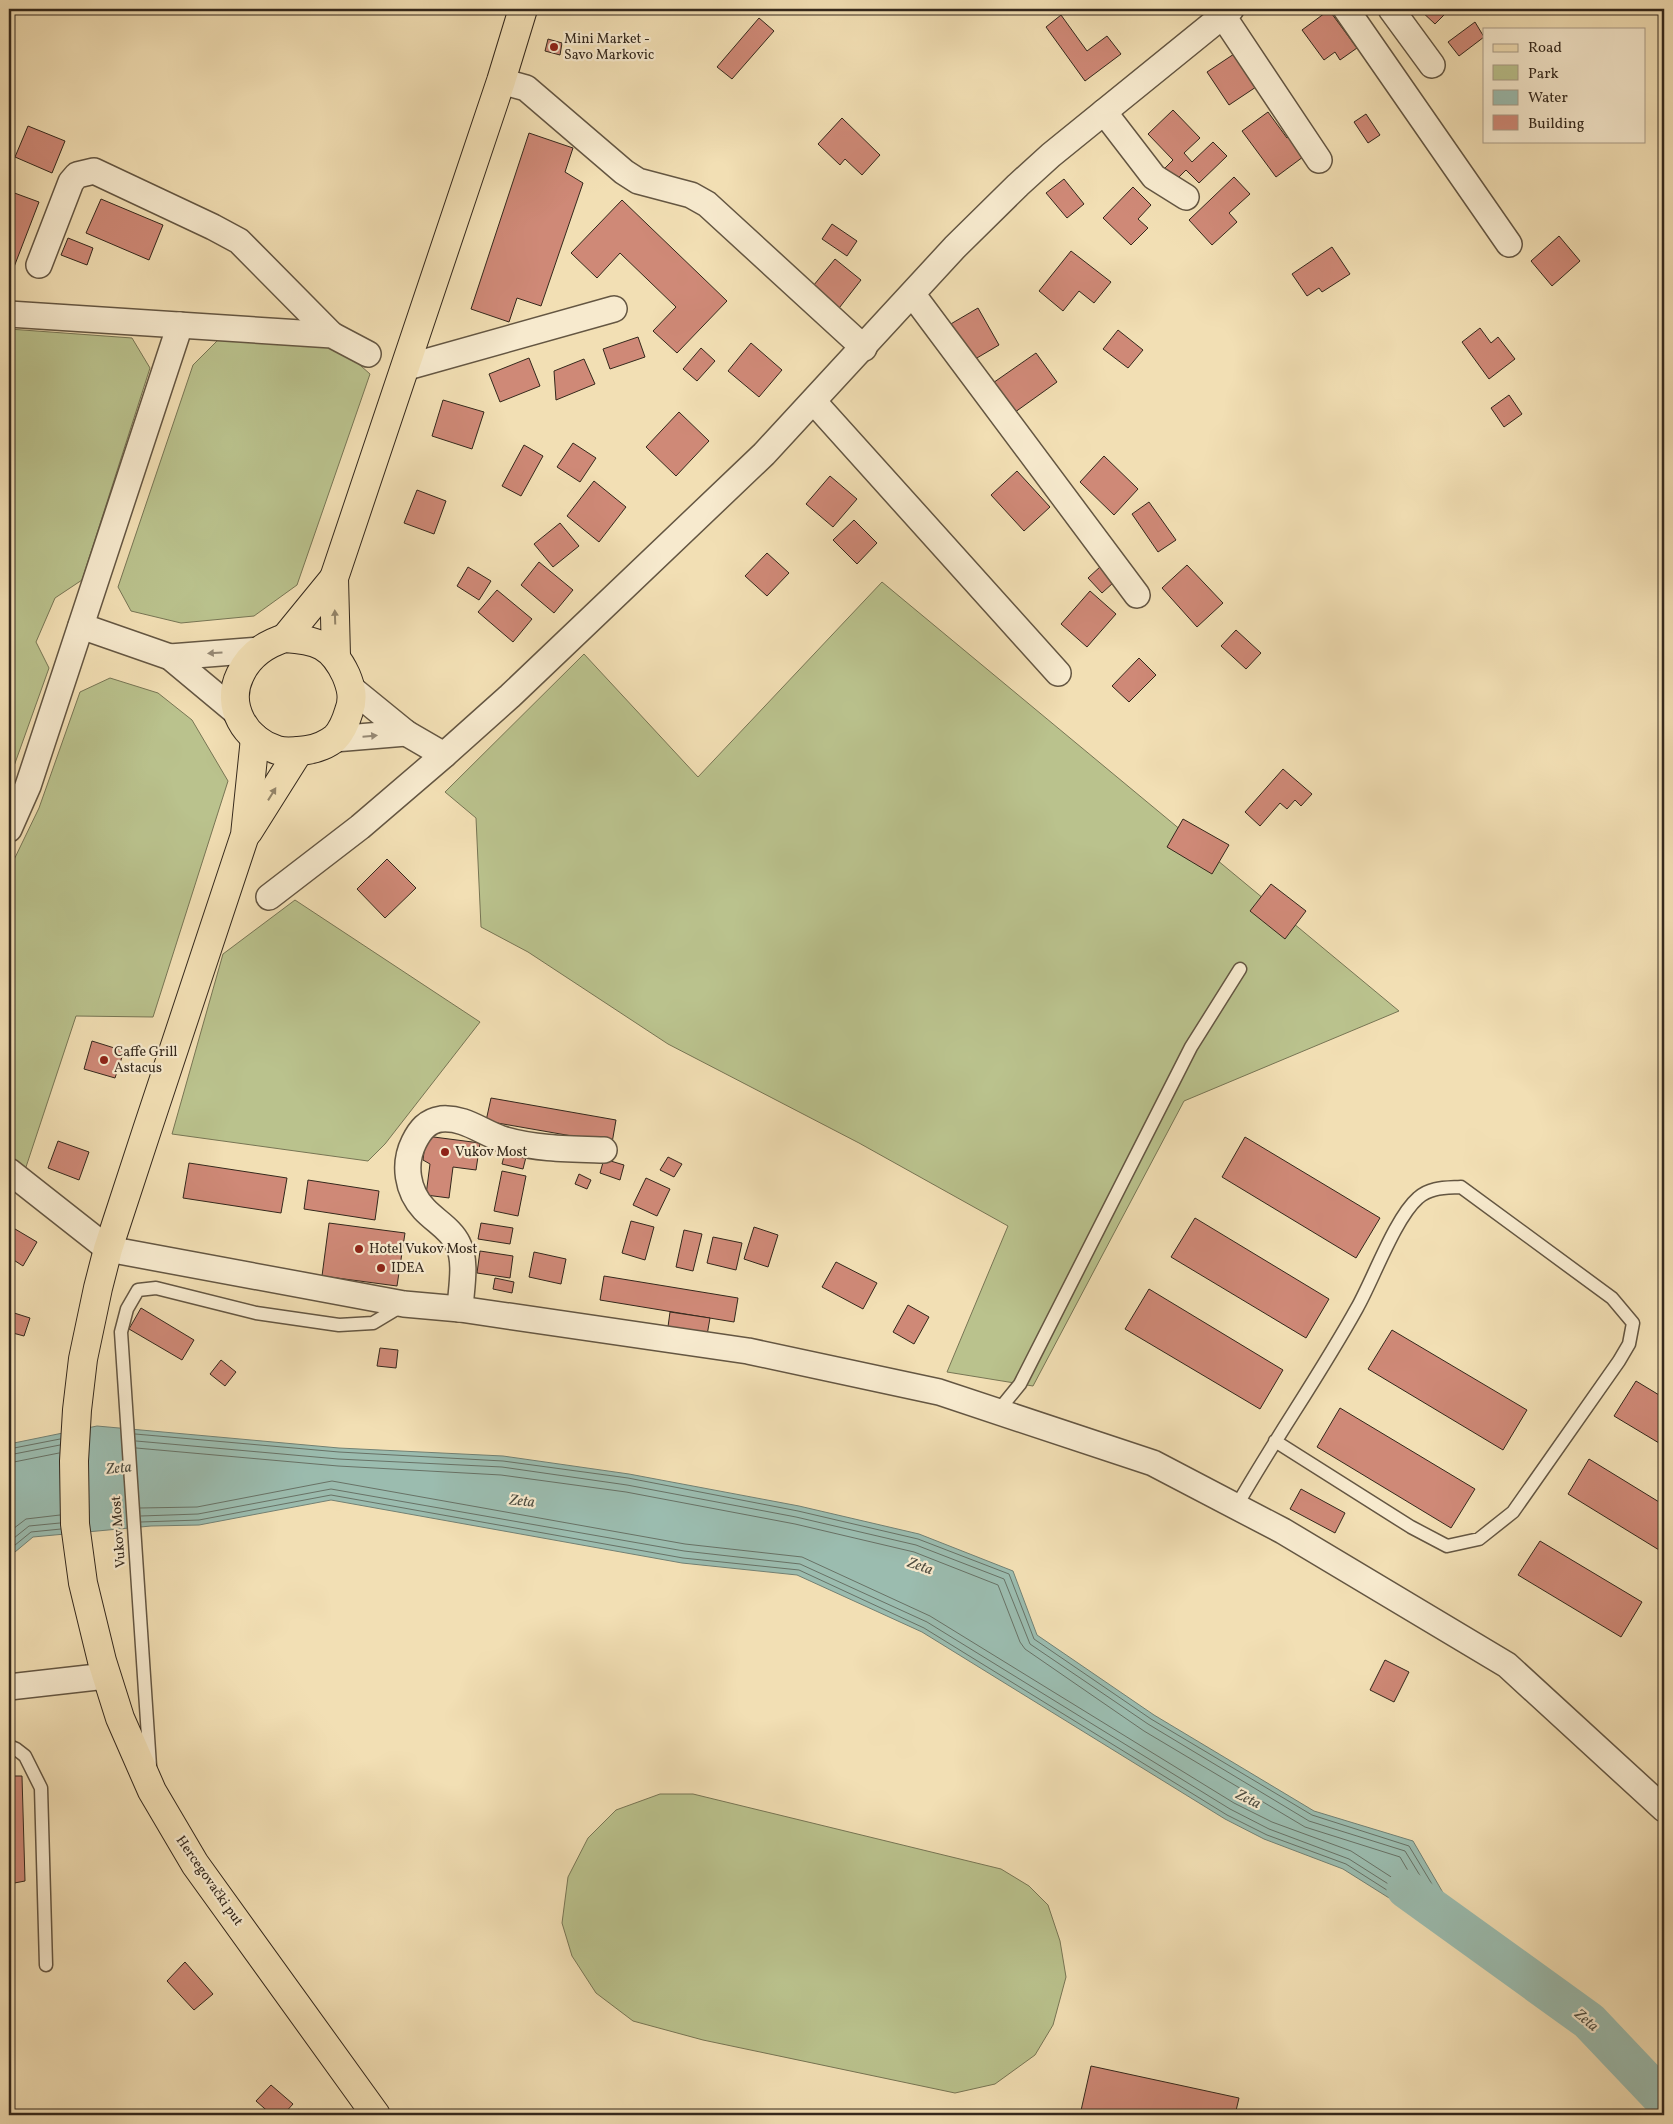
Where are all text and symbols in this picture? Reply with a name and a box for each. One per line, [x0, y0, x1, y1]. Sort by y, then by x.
legend [1483, 28, 1646, 142]
place label: Mini Market - Savo Markovic [564, 30, 654, 65]
text: Road [1528, 38, 1562, 59]
marker: Mini Market - Savo Markovic [548, 41, 560, 53]
text: Park [1528, 64, 1559, 85]
text: Water [1528, 88, 1568, 109]
text: Building [1528, 114, 1585, 135]
one-way arrow [331, 609, 339, 625]
one-way arrow [206, 650, 222, 658]
one-way arrow [362, 732, 378, 740]
one-way arrow [267, 788, 276, 801]
place label: Caffe Grill Astacus [114, 1043, 178, 1078]
marker: Caffe Grill Astacus [98, 1054, 110, 1066]
place label: Vukov Most [455, 1143, 527, 1162]
marker: Vukov Most [439, 1146, 451, 1158]
place label: Hotel Vukov Most [369, 1240, 477, 1259]
marker: Hotel Vukov Most [353, 1243, 365, 1255]
place label: IDEA [391, 1259, 424, 1278]
marker: IDEA [375, 1262, 387, 1274]
water label: Zeta [104, 1457, 133, 1481]
water label: Zeta [507, 1490, 536, 1514]
street label: Vukov Most [107, 1495, 131, 1569]
water label: Zeta [904, 1553, 935, 1581]
water label: Zeta [1231, 1785, 1264, 1815]
street label: Hercegovački put [171, 1832, 247, 1930]
water label: Zeta [1569, 2004, 1603, 2037]

